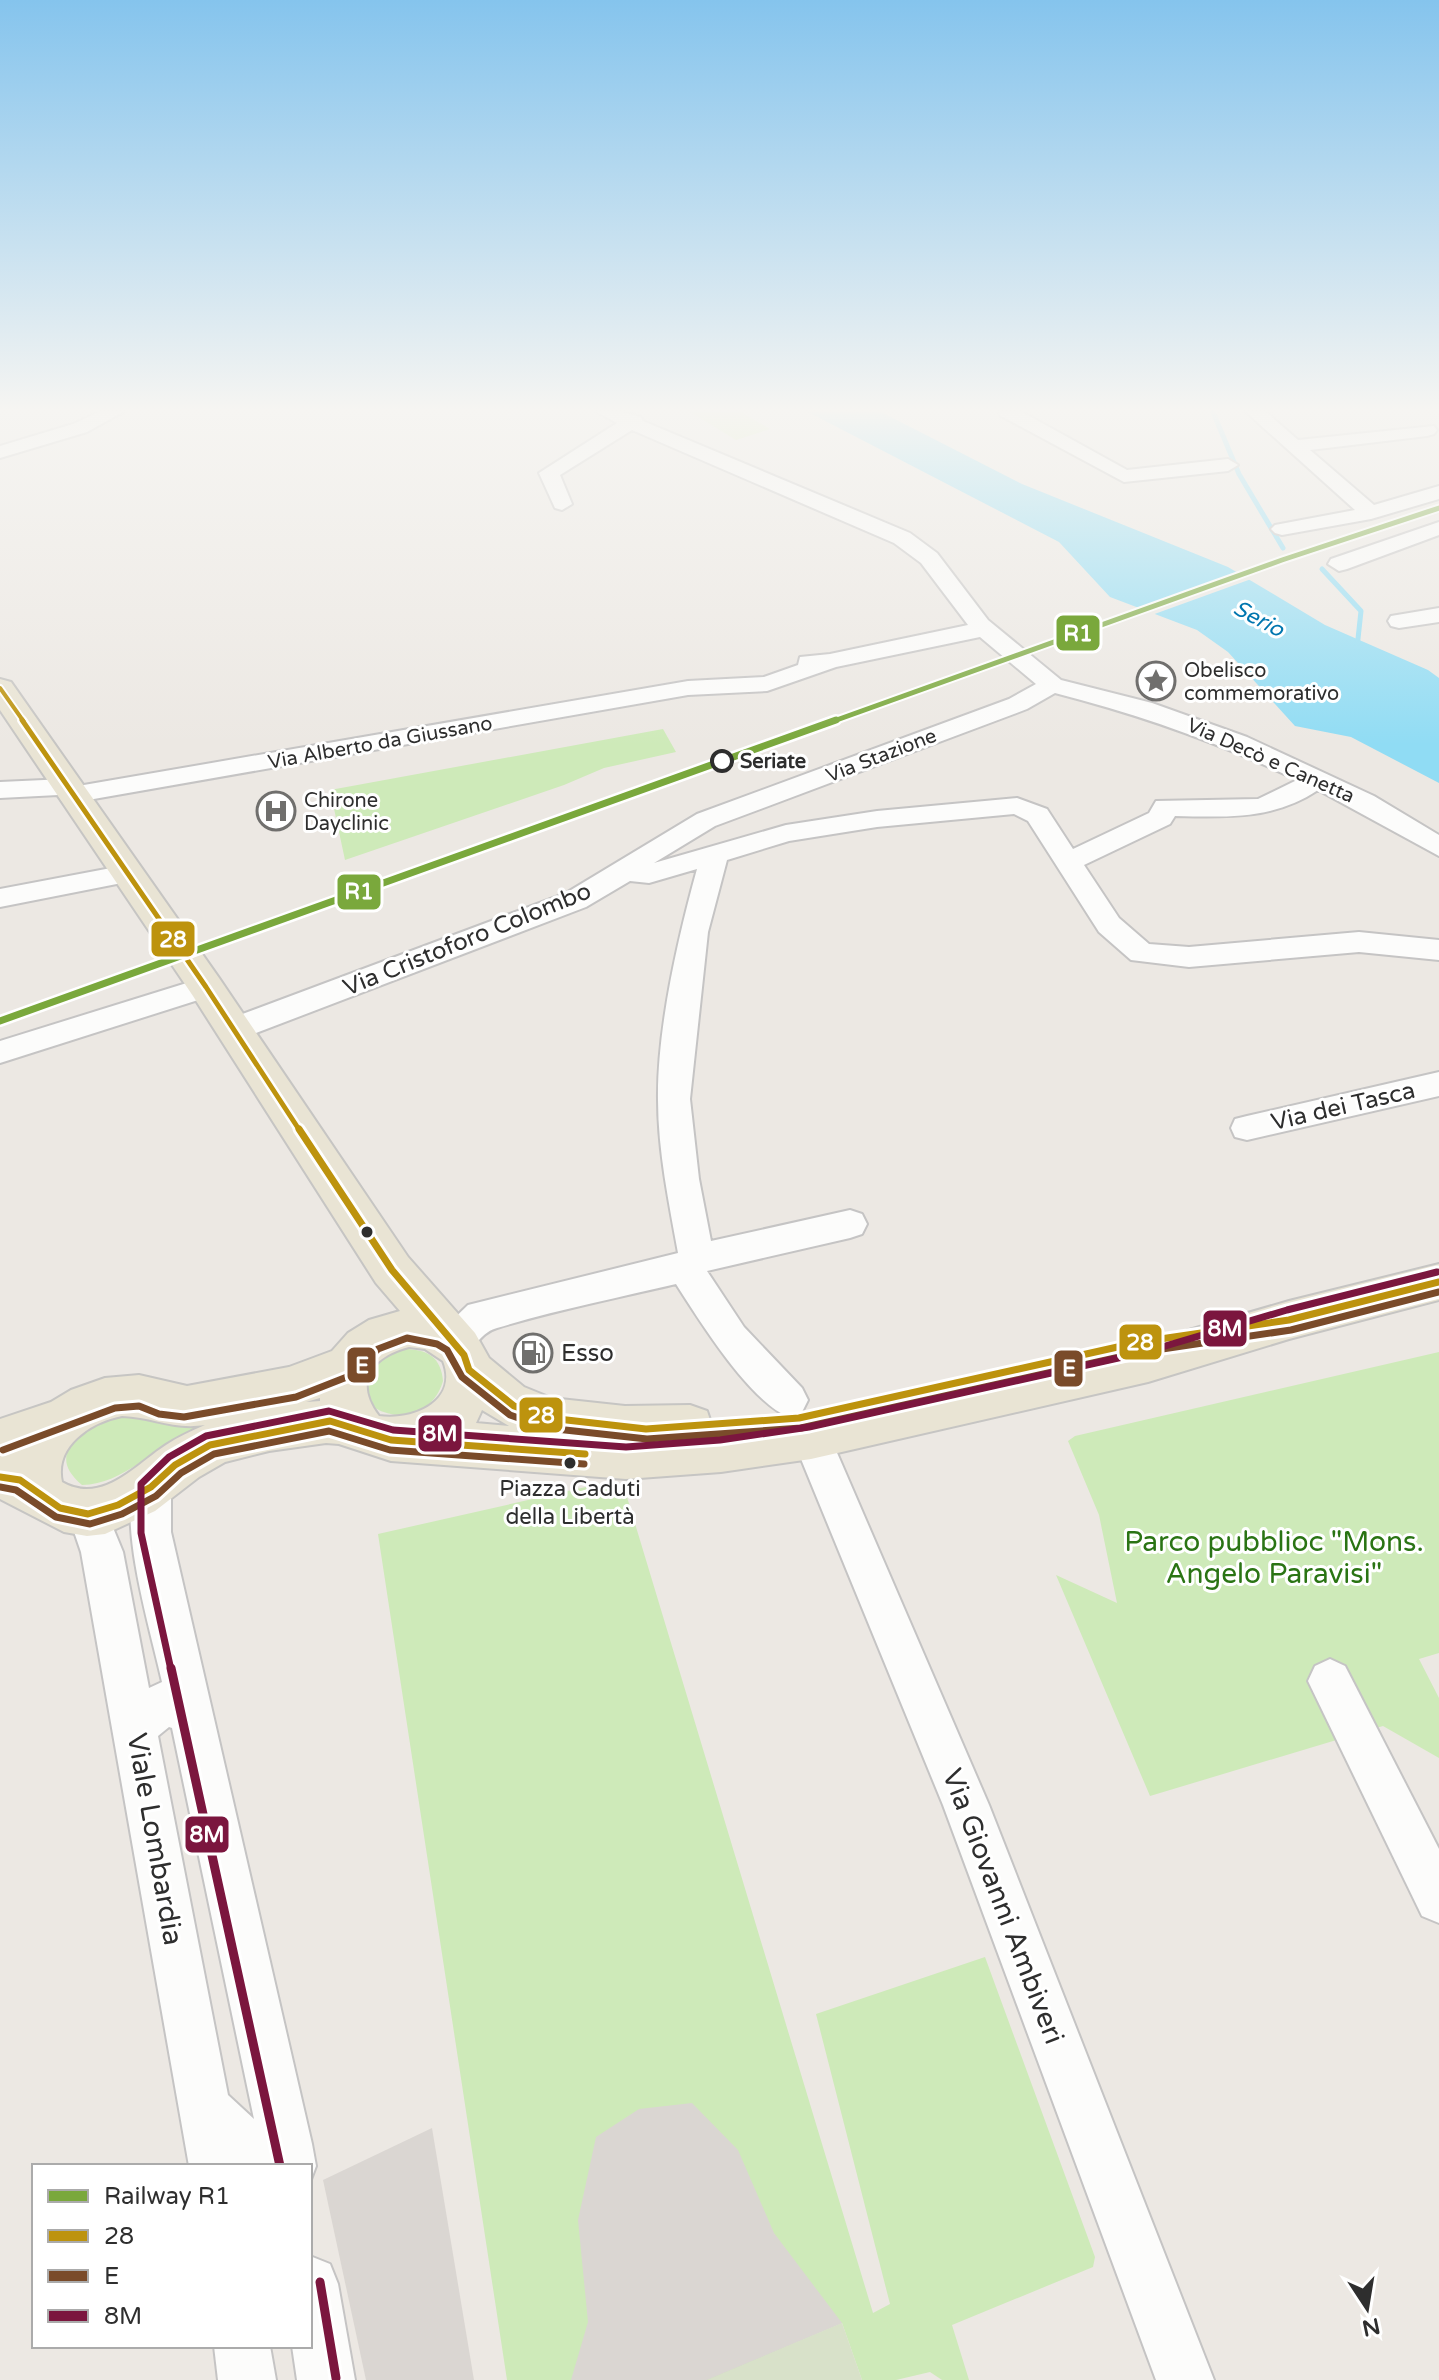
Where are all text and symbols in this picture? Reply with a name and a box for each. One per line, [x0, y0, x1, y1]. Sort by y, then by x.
water label: Serio [1229, 595, 1290, 644]
line badge: R1 [1055, 614, 1101, 652]
text: R1 [1063, 621, 1093, 647]
place label: Obelisco commemorativo [1184, 659, 1339, 706]
place icon: Obelisco commemorativo [1135, 660, 1177, 702]
street label: Via Alberto da Giussano [266, 711, 494, 775]
street label: Via Decò e Canetta [1183, 713, 1358, 809]
street label: Via Stazione [823, 724, 940, 788]
marker: Seriate [711, 750, 733, 772]
place label: Seriate [740, 750, 806, 774]
place label: Chirone Dayclinic [304, 789, 389, 836]
hospital icon: Chirone Dayclinic [255, 790, 297, 832]
line badge: R1 [336, 873, 382, 911]
street label: Via Cristoforo Colombo [339, 876, 595, 1002]
text: R1 [344, 879, 374, 905]
line badge: 28 [150, 920, 196, 958]
text: 28 [159, 927, 187, 953]
street label: Via dei Tasca [1268, 1076, 1418, 1137]
unlabelled marker [359, 1224, 375, 1240]
line badge: 8M [1202, 1309, 1248, 1348]
text: 8M [1207, 1316, 1243, 1342]
line badge: 28 [1118, 1323, 1163, 1361]
text: 28 [1126, 1330, 1154, 1356]
fuel station icon: Esso [512, 1332, 554, 1374]
place label: Esso [561, 1339, 614, 1368]
line badge: E [346, 1346, 377, 1384]
line badge: E [1053, 1349, 1084, 1388]
text: E [355, 1353, 369, 1379]
text: E [1062, 1356, 1076, 1382]
line badge: 28 [518, 1396, 564, 1434]
text: 28 [527, 1403, 555, 1429]
line badge: 8M [417, 1414, 463, 1453]
text: 8M [422, 1421, 458, 1447]
marker: Piazza Caduti della Libertà [562, 1455, 578, 1471]
place label: Piazza Caduti della Libertà [499, 1476, 641, 1530]
park label: Parco pubblioc "Mons. Angelo Paravisi" [1124, 1525, 1424, 1591]
street label: Viale Lombardia [120, 1730, 190, 1948]
street label: Via Giovanni Ambiveri [935, 1764, 1071, 2049]
line badge: 8M [184, 1815, 230, 1854]
text: 8M [189, 1822, 225, 1848]
legend [32, 2164, 312, 2348]
text: Railway R1 [104, 2182, 230, 2211]
text: 28 [104, 2222, 134, 2251]
text: E [104, 2262, 119, 2291]
north arrow [1327, 2268, 1407, 2348]
text: 8M [104, 2302, 142, 2331]
text: N [1360, 2312, 1382, 2341]

